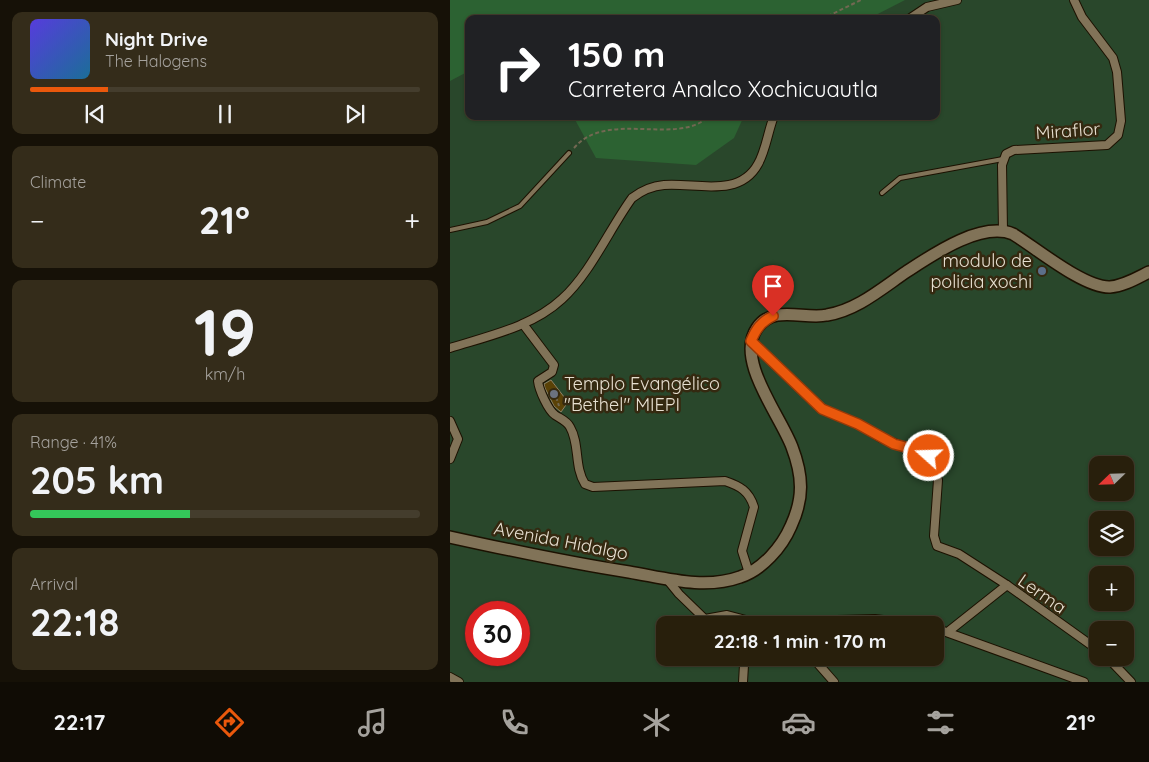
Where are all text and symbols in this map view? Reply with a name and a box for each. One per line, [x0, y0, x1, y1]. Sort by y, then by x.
text: Night Drive [105, 27, 208, 51]
text: 150 m [568, 32, 665, 76]
icon: right [485, 35, 550, 100]
text: The Halogens [105, 51, 207, 71]
text: Carretera Analco Xochicuautla [568, 75, 878, 103]
icon: previous [81, 100, 109, 128]
icon: pause [211, 100, 239, 128]
icon: next [341, 100, 369, 128]
street label: Miraflor [1035, 117, 1101, 144]
text: Climate [30, 172, 86, 192]
text: 21° [199, 196, 250, 244]
text: − [30, 203, 45, 238]
text: + [404, 203, 420, 238]
place label: modulo de policia xochi [930, 249, 1032, 293]
pin [752, 265, 794, 316]
marker: modulo de policia xochi [1036, 265, 1048, 277]
icon: arrive [759, 272, 787, 300]
text: 19 [194, 291, 256, 372]
text: km/h [205, 364, 245, 384]
place label: Templo Evangélico "Bethel" MIEPI [564, 372, 720, 416]
marker: Templo Evangélico "Bethel" MIEPI [548, 388, 560, 400]
position arrow [902, 429, 954, 481]
text: Range · 41% [30, 432, 117, 452]
text: 205 km [30, 456, 164, 504]
north arrow [1089, 456, 1134, 501]
map controls [1089, 456, 1134, 666]
button: layers [1089, 511, 1134, 556]
street label: Avenida Hidalgo [492, 516, 630, 565]
button: + [1089, 566, 1134, 611]
street label: Lerma [1014, 569, 1071, 618]
text: Arrival [30, 574, 78, 594]
text: 22:18 [30, 598, 119, 646]
speed limit sign: 30 [465, 601, 530, 666]
button: − [1089, 621, 1134, 666]
text: 22:18 · 1 min · 170 m [714, 629, 886, 653]
icon: directions [212, 705, 247, 740]
icon: music [355, 705, 390, 740]
icon: phone [497, 705, 532, 740]
icon: climate [639, 705, 674, 740]
icon: car [781, 705, 816, 740]
icon: filters [923, 705, 958, 740]
text: 22:17 [54, 708, 105, 736]
text: 21° [1066, 708, 1095, 736]

